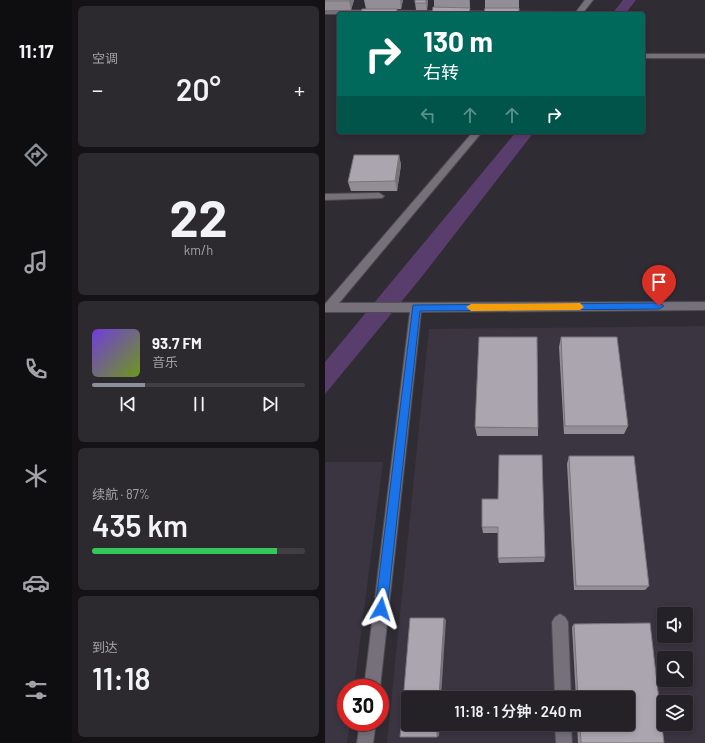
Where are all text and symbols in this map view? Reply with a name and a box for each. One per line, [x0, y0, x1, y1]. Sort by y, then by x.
text: 130 m [423, 24, 493, 58]
icon: right [357, 28, 409, 80]
text: 11:17 [19, 40, 53, 62]
text: 空调 [92, 50, 118, 66]
text: 右转 [423, 61, 459, 83]
text: 20° [176, 71, 221, 107]
text: − [92, 76, 103, 102]
text: + [294, 76, 305, 102]
icon: left [417, 104, 439, 126]
icon: ahead [459, 104, 481, 126]
icon: ahead [501, 104, 523, 126]
icon: right [543, 104, 565, 126]
icon: directions [22, 141, 50, 169]
text: 22 [169, 185, 228, 247]
text: km/h [184, 242, 213, 258]
icon: music [22, 248, 50, 276]
pin [642, 265, 676, 306]
icon: arrive [648, 271, 670, 293]
text: 93.7 FM [152, 334, 202, 352]
text: 音乐 [152, 354, 178, 370]
icon: phone [22, 355, 50, 383]
icon: previous [117, 393, 139, 415]
icon: pause [188, 393, 210, 415]
icon: next [259, 393, 281, 415]
icon: climate [22, 462, 50, 490]
text: 续航 · 87% [92, 486, 150, 502]
text: 435 km [92, 507, 188, 543]
icon: car [22, 569, 50, 597]
position arrow [360, 588, 402, 630]
map controls [657, 607, 693, 731]
button: sound [657, 607, 693, 643]
text: 到达 [92, 639, 118, 655]
button: search [657, 651, 693, 687]
text: 11:18 [92, 660, 151, 696]
icon: filters [22, 676, 50, 704]
speed limit sign: 30 [337, 679, 389, 731]
button: layers [657, 695, 693, 731]
text: 11:18 · 1 分钟 · 240 m [454, 702, 582, 720]

